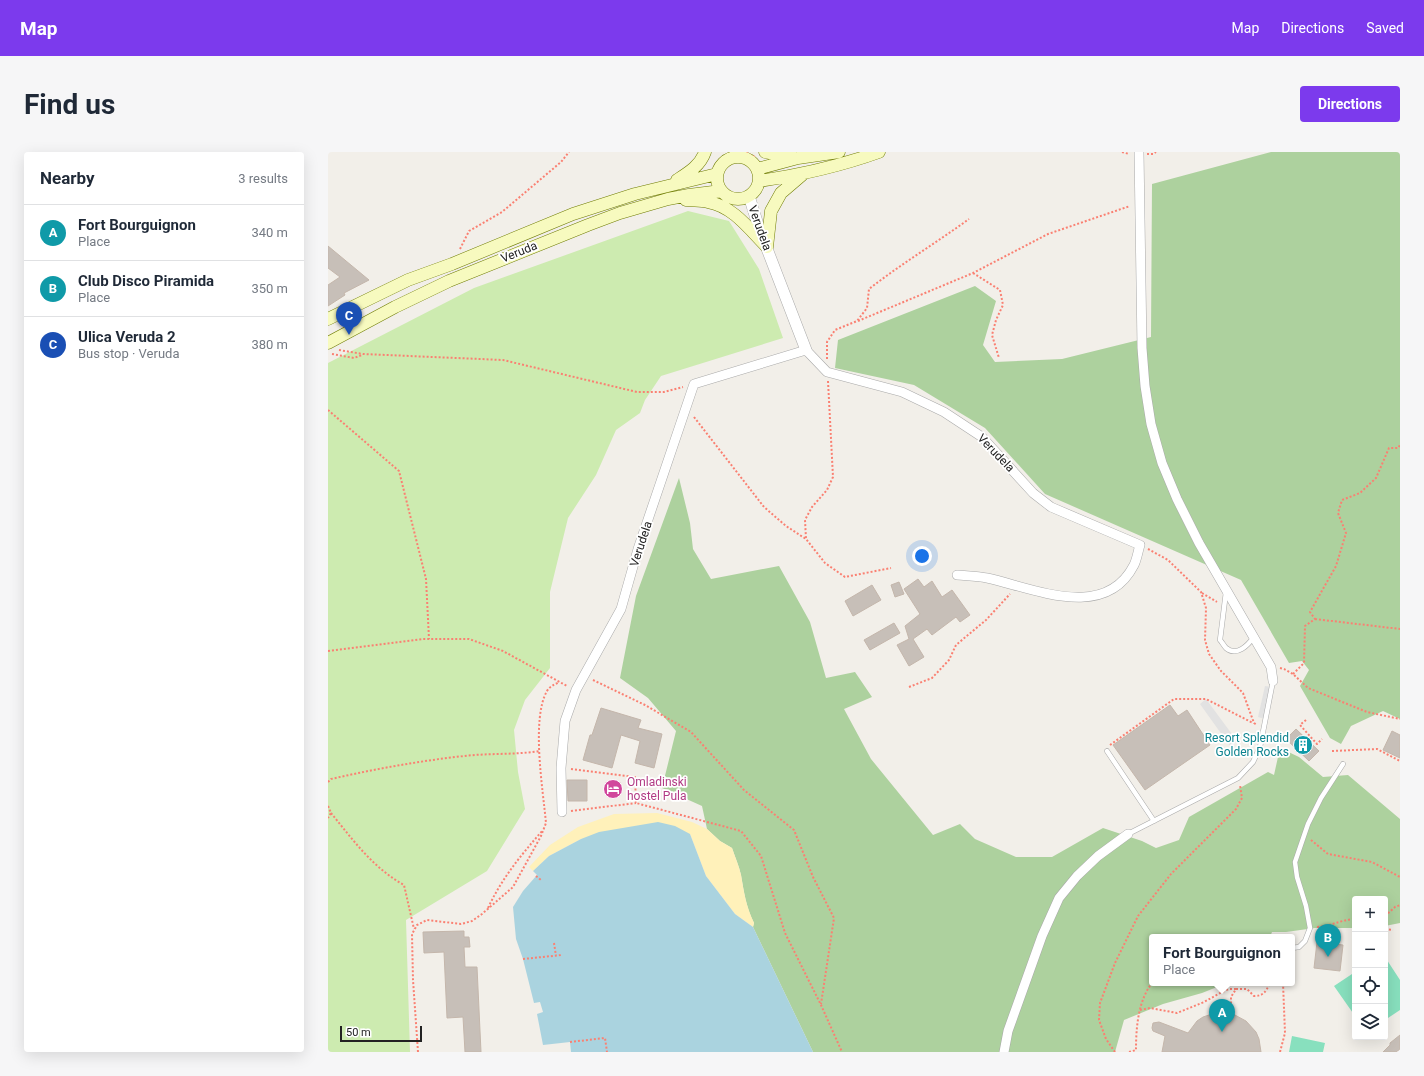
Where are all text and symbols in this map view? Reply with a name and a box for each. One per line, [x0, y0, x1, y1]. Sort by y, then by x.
text: Map [20, 17, 58, 40]
text: Map [1232, 20, 1259, 36]
text: Directions [1281, 20, 1344, 36]
text: Saved [1366, 20, 1404, 36]
button: Directions [1300, 86, 1400, 122]
text: Find us [24, 88, 115, 121]
text: Nearby [40, 168, 95, 188]
text: 3 results [238, 171, 288, 186]
street label: Verudela [745, 204, 775, 252]
text: Fort Bourguignon [78, 216, 196, 234]
text: A [49, 225, 57, 240]
text: 340 m [251, 225, 288, 240]
text: Place [78, 234, 110, 249]
street label: Veruda [499, 238, 539, 266]
text: Club Disco Piramida [78, 272, 214, 290]
text: B [49, 281, 57, 296]
text: 350 m [251, 281, 288, 296]
text: Place [78, 290, 110, 305]
pin: C [336, 302, 362, 335]
text: Ulica Veruda 2 [78, 328, 176, 346]
text: C [49, 337, 57, 352]
text: 380 m [251, 337, 288, 352]
text: Bus stop · Veruda [78, 346, 179, 361]
street label: Verudela [975, 431, 1017, 475]
street label: Verudela [627, 519, 655, 569]
your location [912, 546, 932, 566]
place label: Resort Splendid Golden Rocks [1205, 731, 1289, 759]
building icon: Resort Splendid Golden Rocks [1292, 734, 1314, 756]
place label: Omladinski hostel Pula [627, 775, 687, 803]
hotel icon: Omladinski hostel Pula [602, 778, 624, 800]
map controls [1352, 896, 1388, 1040]
button: + [1352, 896, 1388, 932]
pin: B [1315, 924, 1341, 957]
button: − [1352, 932, 1388, 968]
popup [1149, 934, 1295, 986]
text: Fort Bourguignon [1163, 944, 1281, 962]
text: Place [1163, 962, 1195, 977]
button: locate [1352, 968, 1388, 1004]
pin: A [1209, 999, 1235, 1032]
button: layers [1352, 1004, 1388, 1040]
scale bar [340, 1024, 422, 1043]
text: 50 m [346, 1026, 371, 1039]

